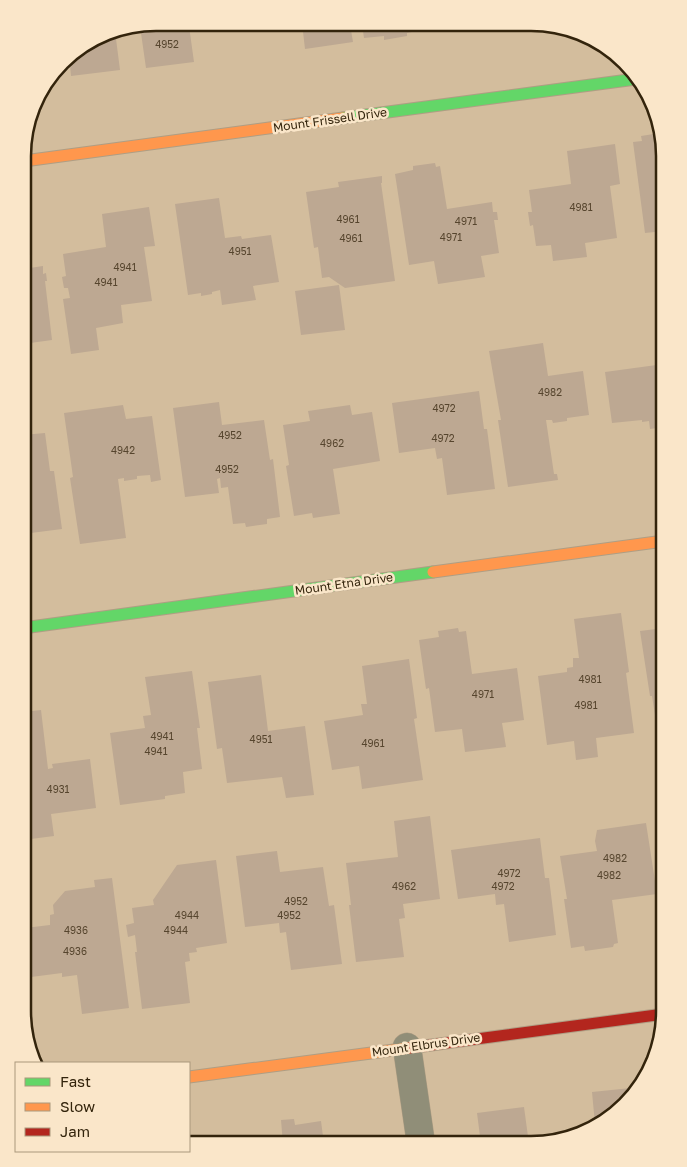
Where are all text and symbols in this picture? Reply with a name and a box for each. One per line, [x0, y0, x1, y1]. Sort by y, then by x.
house number: 4952 [155, 38, 179, 50]
street label: Mount Frissell Drive [272, 104, 388, 135]
house number: 4981 [569, 201, 593, 213]
house number: 4961 [336, 213, 360, 225]
house number: 4971 [455, 215, 477, 227]
house number: 4971 [440, 231, 462, 243]
house number: 4961 [339, 232, 363, 244]
house number: 4951 [229, 245, 252, 257]
house number: 4941 [113, 261, 137, 273]
house number: 4941 [94, 276, 118, 288]
house number: 4982 [538, 386, 562, 398]
house number: 4972 [432, 402, 456, 414]
house number: 4952 [218, 429, 242, 441]
house number: 4972 [431, 432, 455, 444]
house number: 4962 [320, 437, 344, 449]
house number: 4942 [111, 444, 135, 456]
house number: 4952 [215, 463, 239, 475]
street label: Mount Etna Drive [294, 569, 394, 598]
house number: 4981 [578, 673, 602, 685]
house number: 4971 [472, 688, 494, 700]
house number: 4981 [574, 699, 598, 711]
house number: 4941 [150, 730, 174, 742]
house number: 4951 [250, 733, 273, 745]
house number: 4961 [361, 737, 385, 749]
house number: 4941 [144, 745, 168, 757]
house number: 4931 [47, 783, 70, 795]
house number: 4982 [603, 852, 627, 864]
house number: 4972 [497, 867, 521, 879]
house number: 4982 [597, 869, 621, 881]
house number: 4962 [392, 880, 416, 892]
house number: 4972 [491, 880, 515, 892]
house number: 4952 [284, 895, 308, 907]
house number: 4944 [175, 909, 199, 921]
house number: 4952 [277, 909, 301, 921]
house number: 4936 [64, 924, 88, 936]
house number: 4944 [164, 924, 188, 936]
house number: 4936 [63, 945, 87, 957]
street label: Mount Elbrus Drive [371, 1029, 481, 1060]
legend [15, 1062, 190, 1152]
text: Fast [60, 1072, 91, 1090]
text: Slow [60, 1097, 95, 1115]
text: Jam [60, 1122, 90, 1140]

